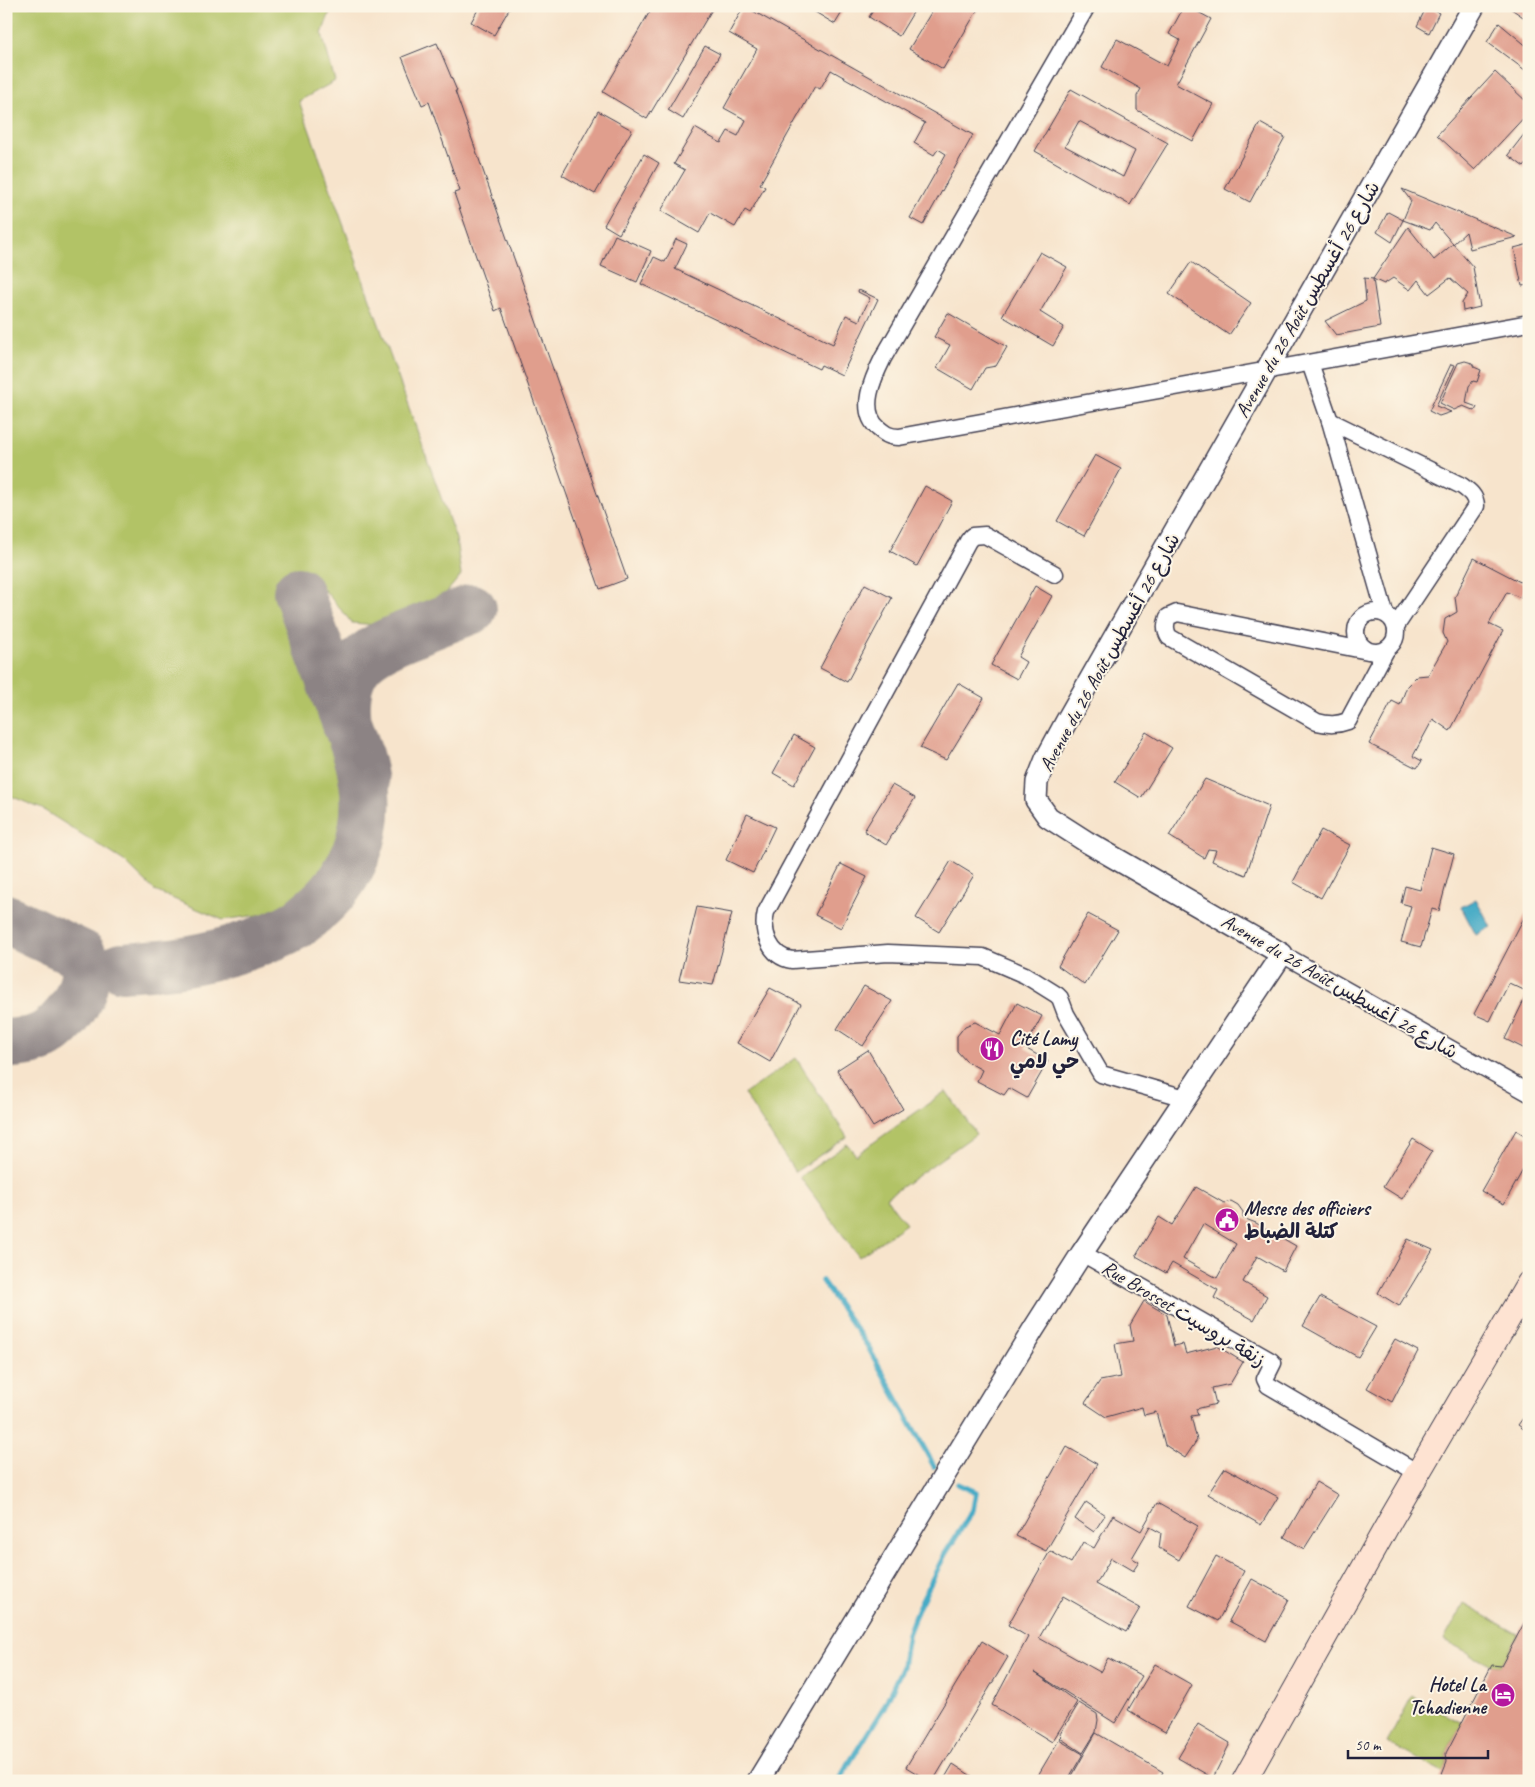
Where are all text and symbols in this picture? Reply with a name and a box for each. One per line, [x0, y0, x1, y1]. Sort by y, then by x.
street label: Avenue du 26 Août شارع 26 أغسطس [1229, 177, 1386, 422]
street label: Avenue du 26 Août شارع 26 أغسطس [1033, 529, 1186, 776]
street label: Avenue du 26 Août شارع 26 أغسطس [1217, 908, 1462, 1065]
place label: Cité Lamy حي لامي [1010, 1026, 1079, 1079]
restaurant icon: Cité Lamy حي لامي [979, 1036, 1005, 1062]
place label: Messe des officiers كتلة الضباط [1244, 1196, 1372, 1244]
public building icon: Messe des officiers كتلة الضباط [1214, 1207, 1240, 1233]
street label: Rue Brosset زنقة بروسيت [1097, 1255, 1270, 1372]
place label: Hotel La Tchadienne [1409, 1672, 1488, 1720]
hotel icon: Hotel La Tchadienne [1490, 1682, 1516, 1708]
scale bar [1348, 1727, 1488, 1759]
text: 50 m [1355, 1736, 1382, 1755]

